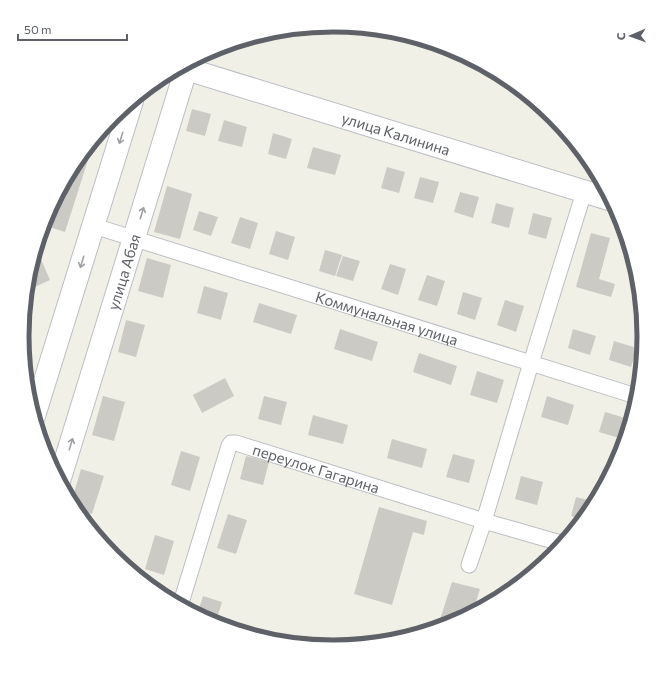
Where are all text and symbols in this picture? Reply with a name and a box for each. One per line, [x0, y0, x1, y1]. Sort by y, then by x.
scale bar [18, 16, 127, 42]
north arrow [611, 16, 651, 56]
text: 50 m [24, 22, 52, 36]
text: С [614, 32, 627, 40]
street label: улица Калинина [340, 108, 452, 159]
one-way arrow [117, 131, 124, 144]
one-way arrow [139, 207, 146, 220]
street label: улица Абая [103, 231, 144, 312]
one-way arrow [78, 255, 85, 268]
street label: Коммунальная улица [313, 287, 460, 349]
one-way arrow [68, 438, 75, 451]
street label: переулок Гагарина [251, 440, 382, 497]

